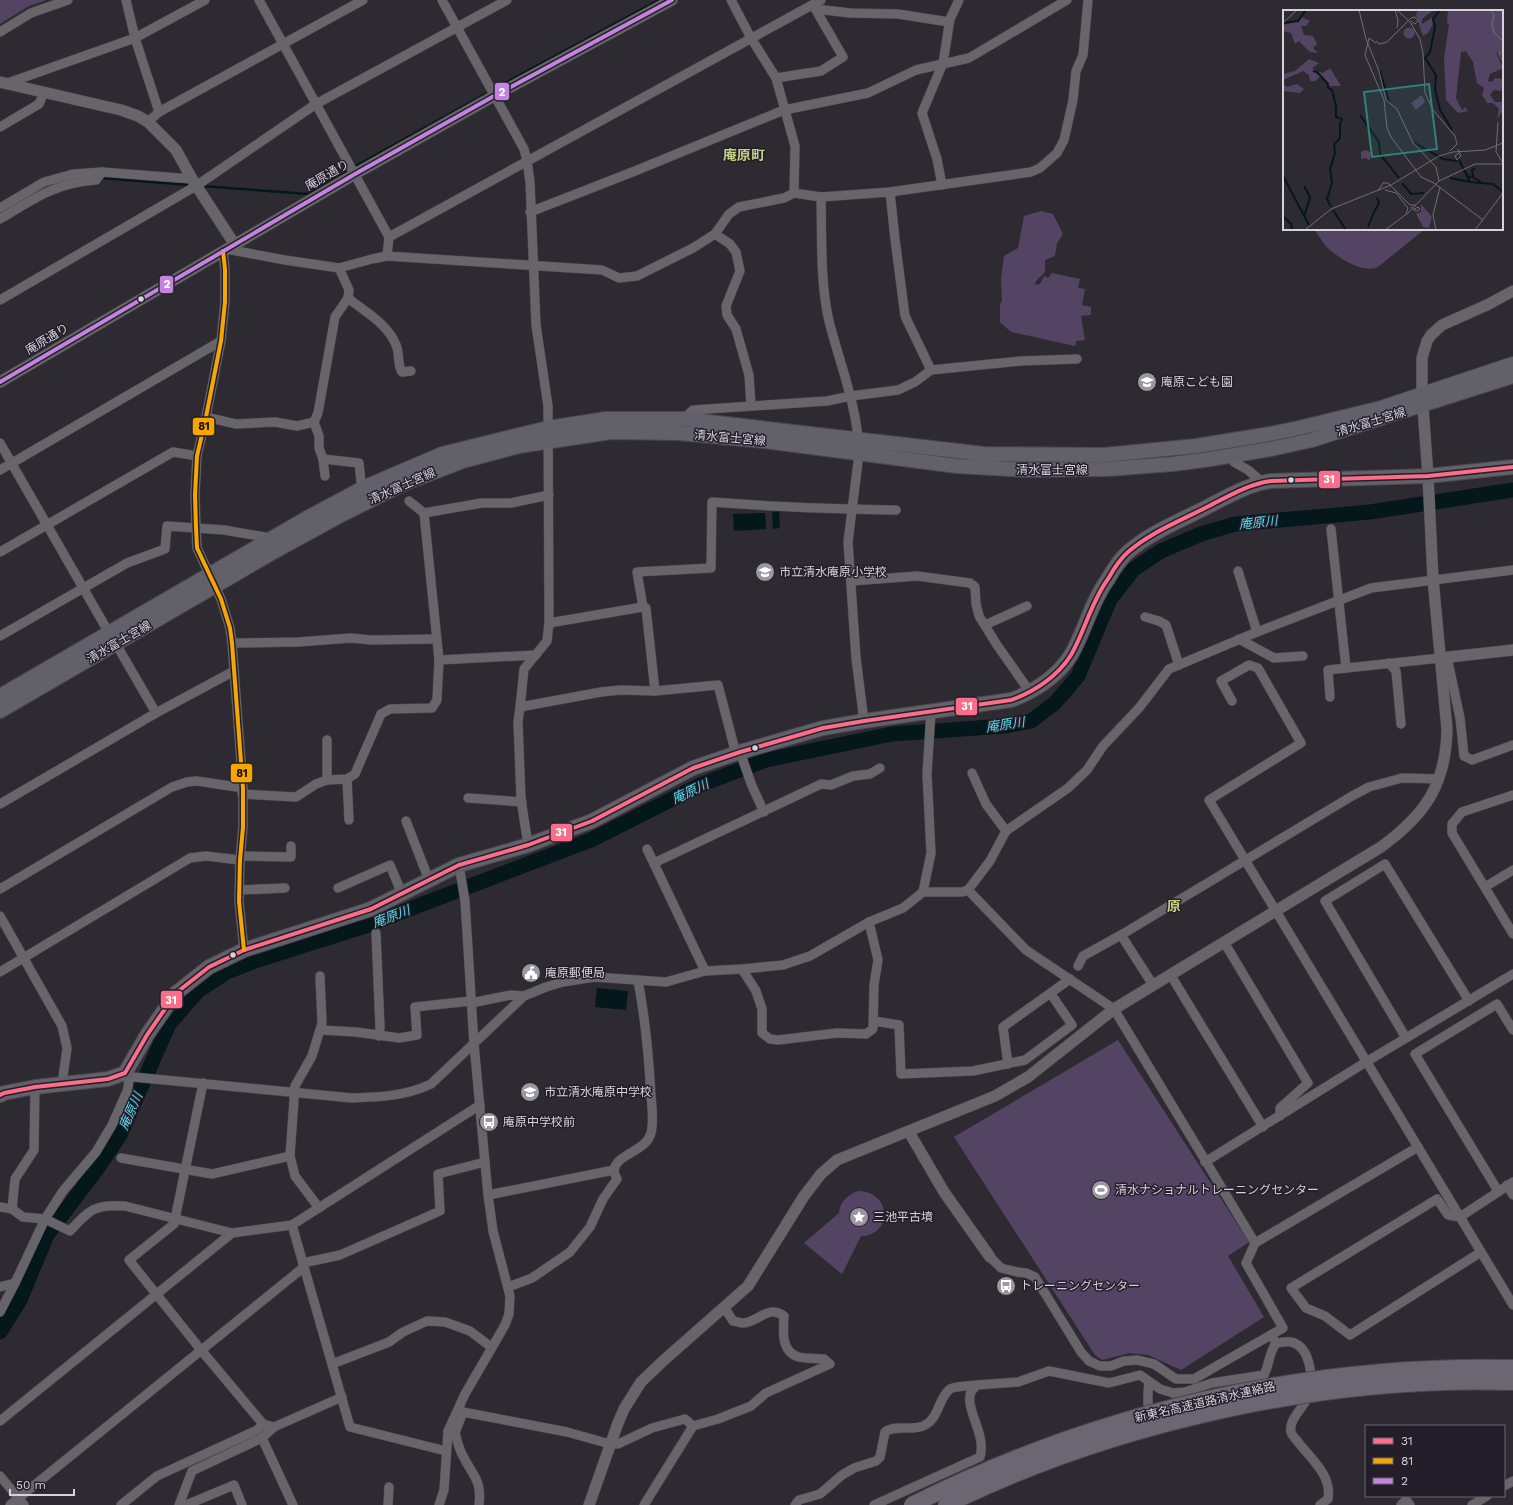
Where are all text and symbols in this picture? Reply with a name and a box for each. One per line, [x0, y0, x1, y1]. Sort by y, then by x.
inset map [1283, 10, 1503, 230]
line badge: 2 [494, 82, 510, 101]
text: 2 [499, 86, 506, 99]
district label: 庵原町 [723, 147, 765, 163]
street label: 庵原通り [303, 157, 351, 193]
line badge: 2 [159, 275, 174, 294]
text: 2 [164, 278, 171, 291]
unlabelled marker [136, 294, 146, 304]
street label: 庵原通り [23, 321, 71, 357]
school or university icon: 庵原こども園 [1136, 371, 1158, 393]
place label: 庵原こども園 [1161, 375, 1233, 389]
street label: 清水富士宮線 [1335, 405, 1407, 439]
line badge: 81 [192, 417, 215, 436]
text: 81 [198, 420, 210, 433]
street label: 清水富士宮線 [694, 428, 766, 448]
street label: 清水富士宮線 [1016, 463, 1088, 477]
street label: 清水富士宮線 [366, 465, 438, 507]
line badge: 31 [1318, 470, 1341, 489]
text: 31 [1323, 473, 1335, 486]
unlabelled marker [1286, 475, 1296, 485]
water label: 庵原川 [1238, 513, 1280, 532]
school or university icon: 市立清水庵原小学校 [754, 561, 776, 583]
place label: 市立清水庵原小学校 [779, 565, 887, 579]
street label: 清水富士宮線 [84, 618, 154, 666]
line badge: 31 [955, 697, 978, 716]
text: 31 [961, 700, 973, 713]
water label: 庵原川 [985, 714, 1027, 735]
unlabelled marker [750, 743, 760, 753]
line badge: 81 [230, 763, 253, 783]
text: 81 [236, 767, 248, 780]
water label: 庵原川 [669, 776, 713, 806]
line badge: 31 [550, 823, 573, 842]
text: 31 [555, 826, 567, 839]
district label: 原 [1167, 898, 1181, 914]
water label: 庵原川 [370, 902, 414, 930]
unlabelled marker [228, 950, 238, 960]
public building icon: 庵原郵便局 [520, 962, 542, 984]
place label: 庵原郵便局 [545, 966, 605, 980]
line badge: 31 [160, 990, 183, 1009]
text: 31 [165, 994, 177, 1007]
school or university icon: 市立清水庵原中学校 [519, 1081, 541, 1103]
place label: 市立清水庵原中学校 [544, 1085, 652, 1099]
water label: 庵原川 [116, 1089, 146, 1132]
bus stop icon: 庵原中学校前 [478, 1111, 500, 1133]
place label: 庵原中学校前 [503, 1115, 575, 1129]
sports icon: 清水ナショナルトレーニングセンター [1090, 1179, 1112, 1201]
place label: 清水ナショナルトレーニングセンター [1115, 1183, 1319, 1197]
place icon: 三池平古墳 [848, 1206, 870, 1228]
place label: 三池平古墳 [873, 1210, 933, 1224]
bus stop icon: トレーニングセンター [995, 1275, 1017, 1297]
place label: トレーニングセンター [1020, 1279, 1140, 1293]
street label: 新東名高速道路清水連絡路 [1133, 1379, 1277, 1425]
legend [1365, 1425, 1505, 1497]
text: 31 [1401, 1434, 1413, 1448]
text: 81 [1401, 1454, 1413, 1468]
scale bar [10, 1471, 74, 1497]
text: 2 [1401, 1474, 1408, 1488]
text: 50 m [16, 1478, 46, 1492]

